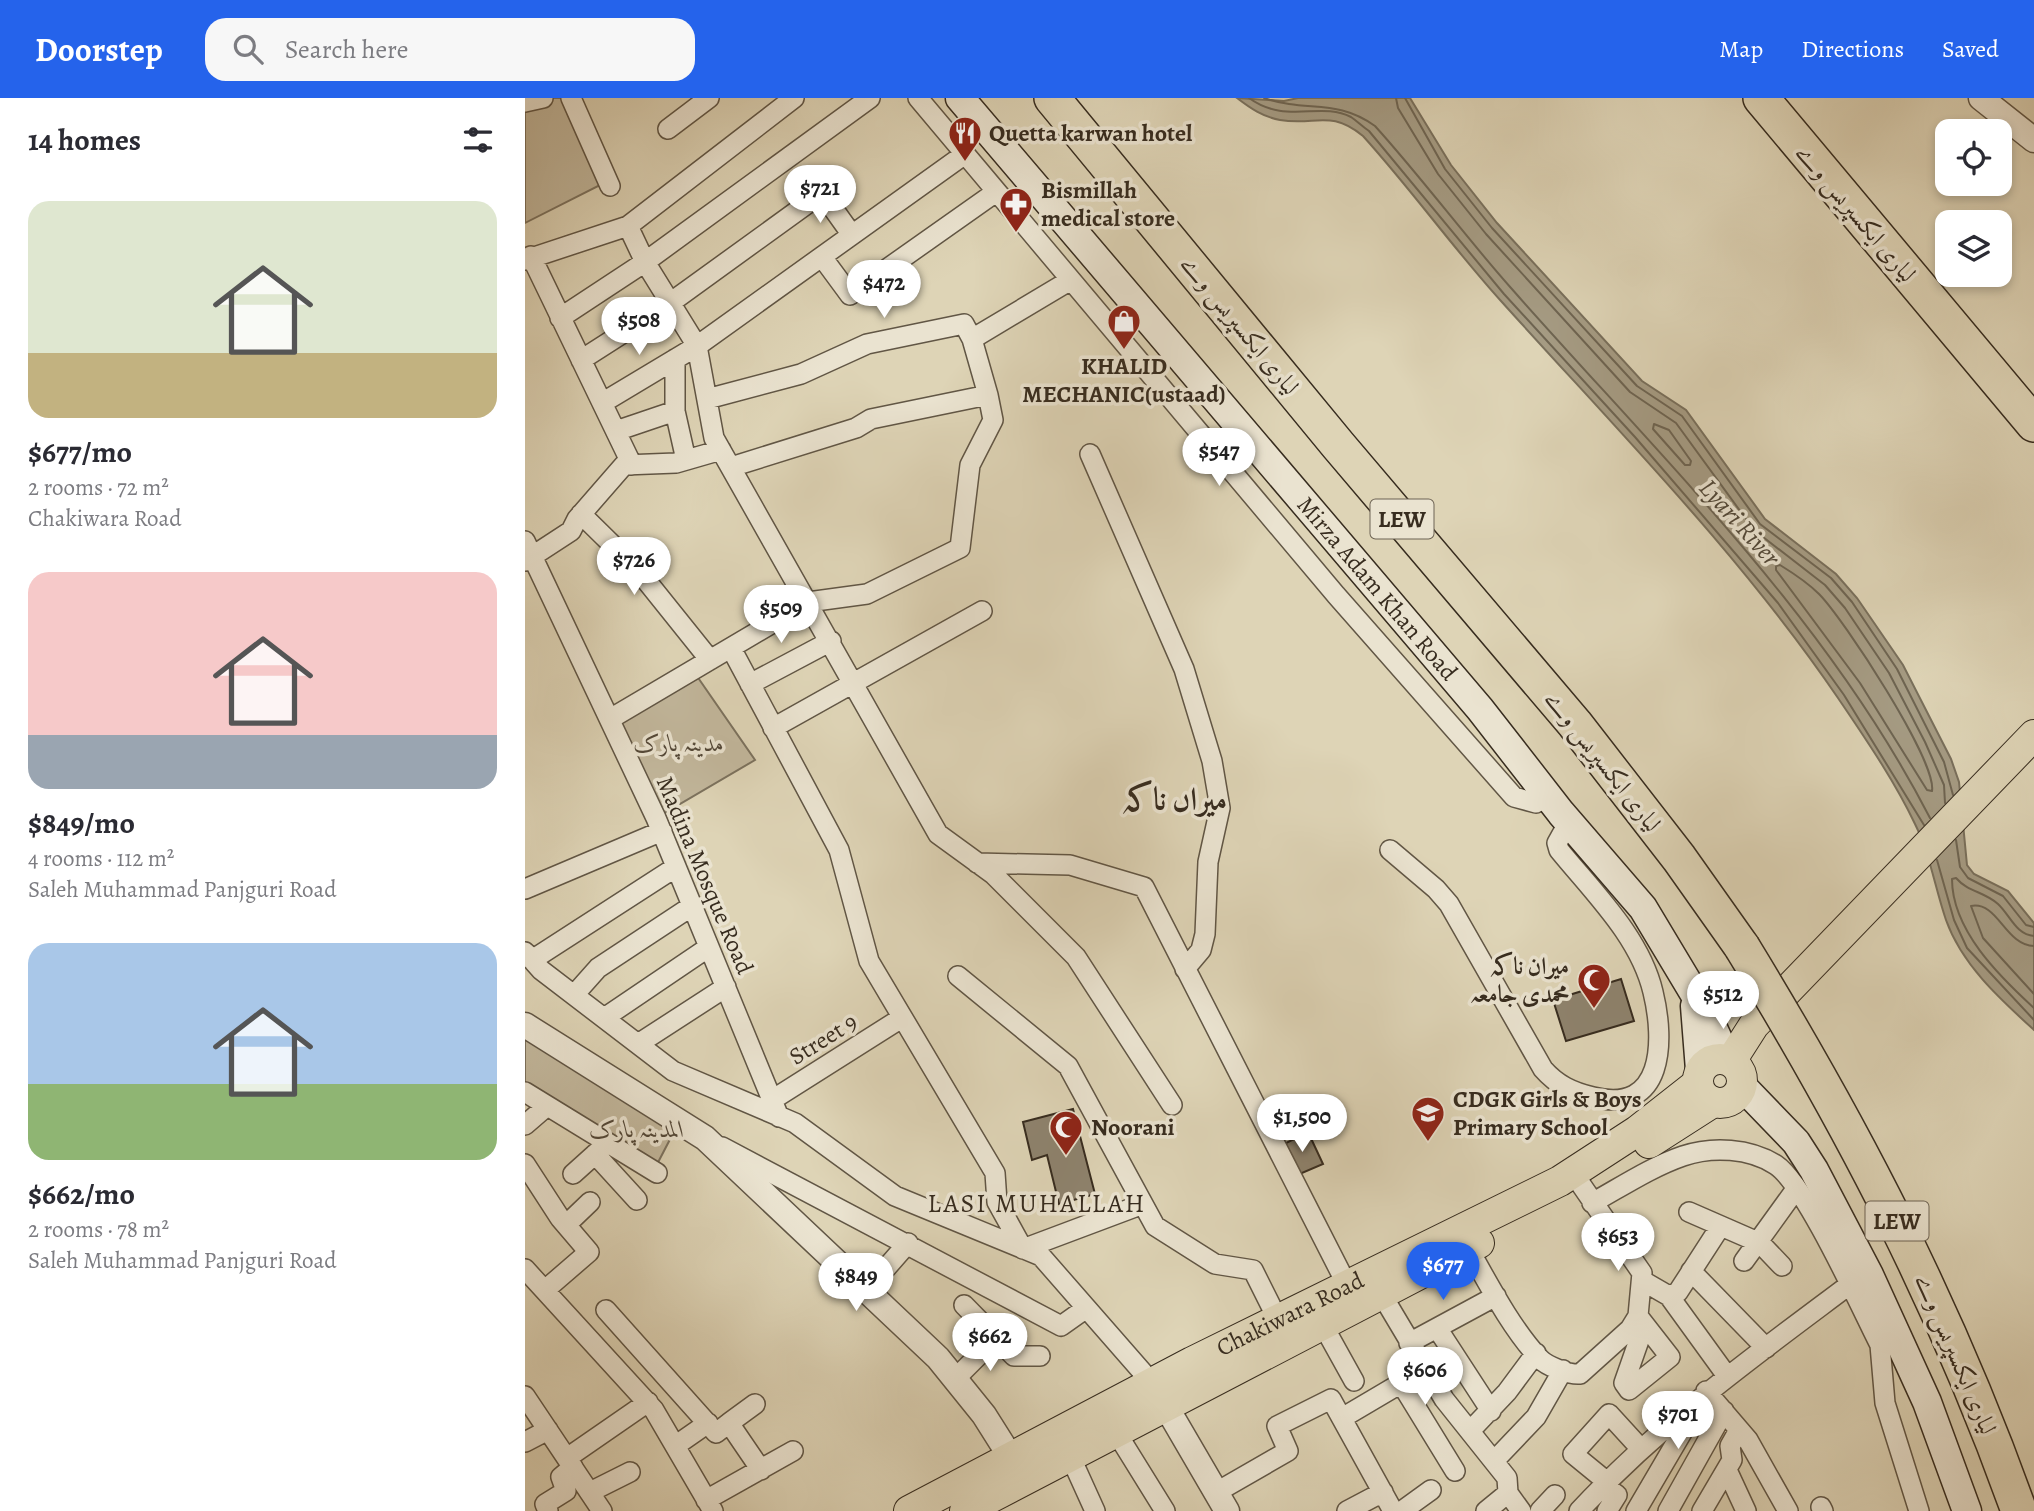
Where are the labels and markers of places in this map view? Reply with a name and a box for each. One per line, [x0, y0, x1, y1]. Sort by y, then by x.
restaurant icon: Quetta karwan hotel [946, 114, 984, 163]
place label: Quetta karwan hotel [989, 117, 1193, 149]
pin: $721 [779, 166, 861, 225]
place label: Bismillah medical store [1041, 174, 1175, 234]
pharmacy icon: Bismillah medical store [997, 185, 1035, 234]
pin: $472 [843, 260, 925, 320]
pin: $508 [598, 298, 680, 357]
shop icon: KHALID MECHANIC(ustaad) [1105, 302, 1143, 351]
place label: KHALID MECHANIC(ustaad) [1022, 350, 1226, 410]
pin: $547 [1178, 428, 1260, 488]
pin: $726 [593, 538, 675, 597]
pin: $509 [740, 586, 822, 645]
place label: میران ناکہ محمدی جامعہ [1470, 950, 1569, 1010]
mosque icon: میران ناکہ محمدی جامعہ [1575, 961, 1613, 1010]
pin: $512 [1682, 972, 1764, 1031]
place label: CDGK Girls & Boys Primary School [1453, 1083, 1642, 1143]
pin: $1,500 [1245, 1094, 1359, 1154]
school or university icon: CDGK Girls & Boys Primary School [1409, 1094, 1447, 1143]
mosque icon: Noorani [1047, 1108, 1085, 1157]
place label: Noorani [1091, 1111, 1174, 1143]
pin: $653 [1577, 1214, 1659, 1273]
pin: $677 [1402, 1242, 1484, 1302]
pin: $849 [815, 1254, 897, 1313]
pin: $662 [949, 1314, 1031, 1373]
pin: $606 [1384, 1348, 1466, 1407]
pin: $701 [1637, 1392, 1719, 1451]

